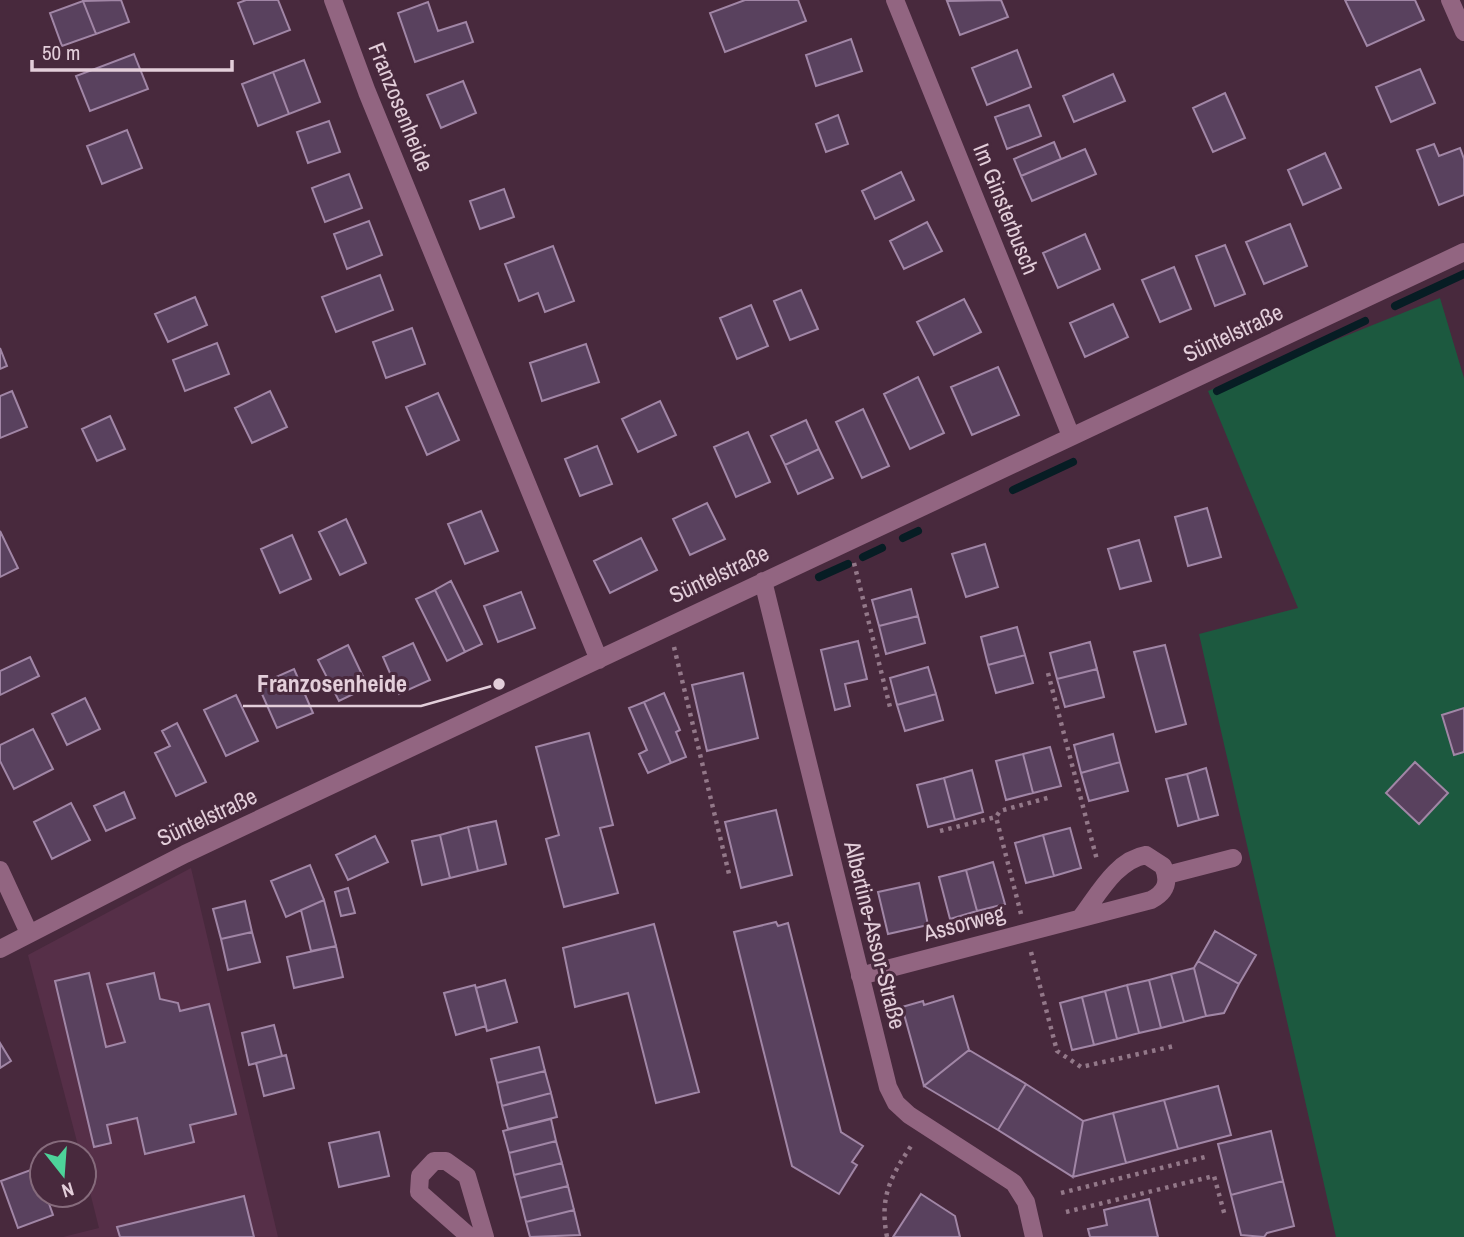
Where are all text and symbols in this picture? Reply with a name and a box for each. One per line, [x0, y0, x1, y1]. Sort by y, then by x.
scale bar [32, 28, 231, 72]
text: 50 m [42, 38, 80, 67]
street label: Franzosenheide [362, 38, 441, 176]
street label: Im Ginsterbusch [966, 139, 1047, 279]
street label: Süntelstraße [1178, 296, 1288, 369]
street label: Süntelstraße [664, 537, 774, 610]
callout: Franzosenheide [243, 661, 421, 706]
text: Franzosenheide [257, 667, 407, 699]
street label: Süntelstraße [152, 780, 262, 853]
street label: Albertine-Assor-Straße [837, 837, 914, 1032]
street label: Assorweg [919, 897, 1008, 948]
north arrow [28, 1139, 98, 1209]
text: N [59, 1176, 77, 1204]

